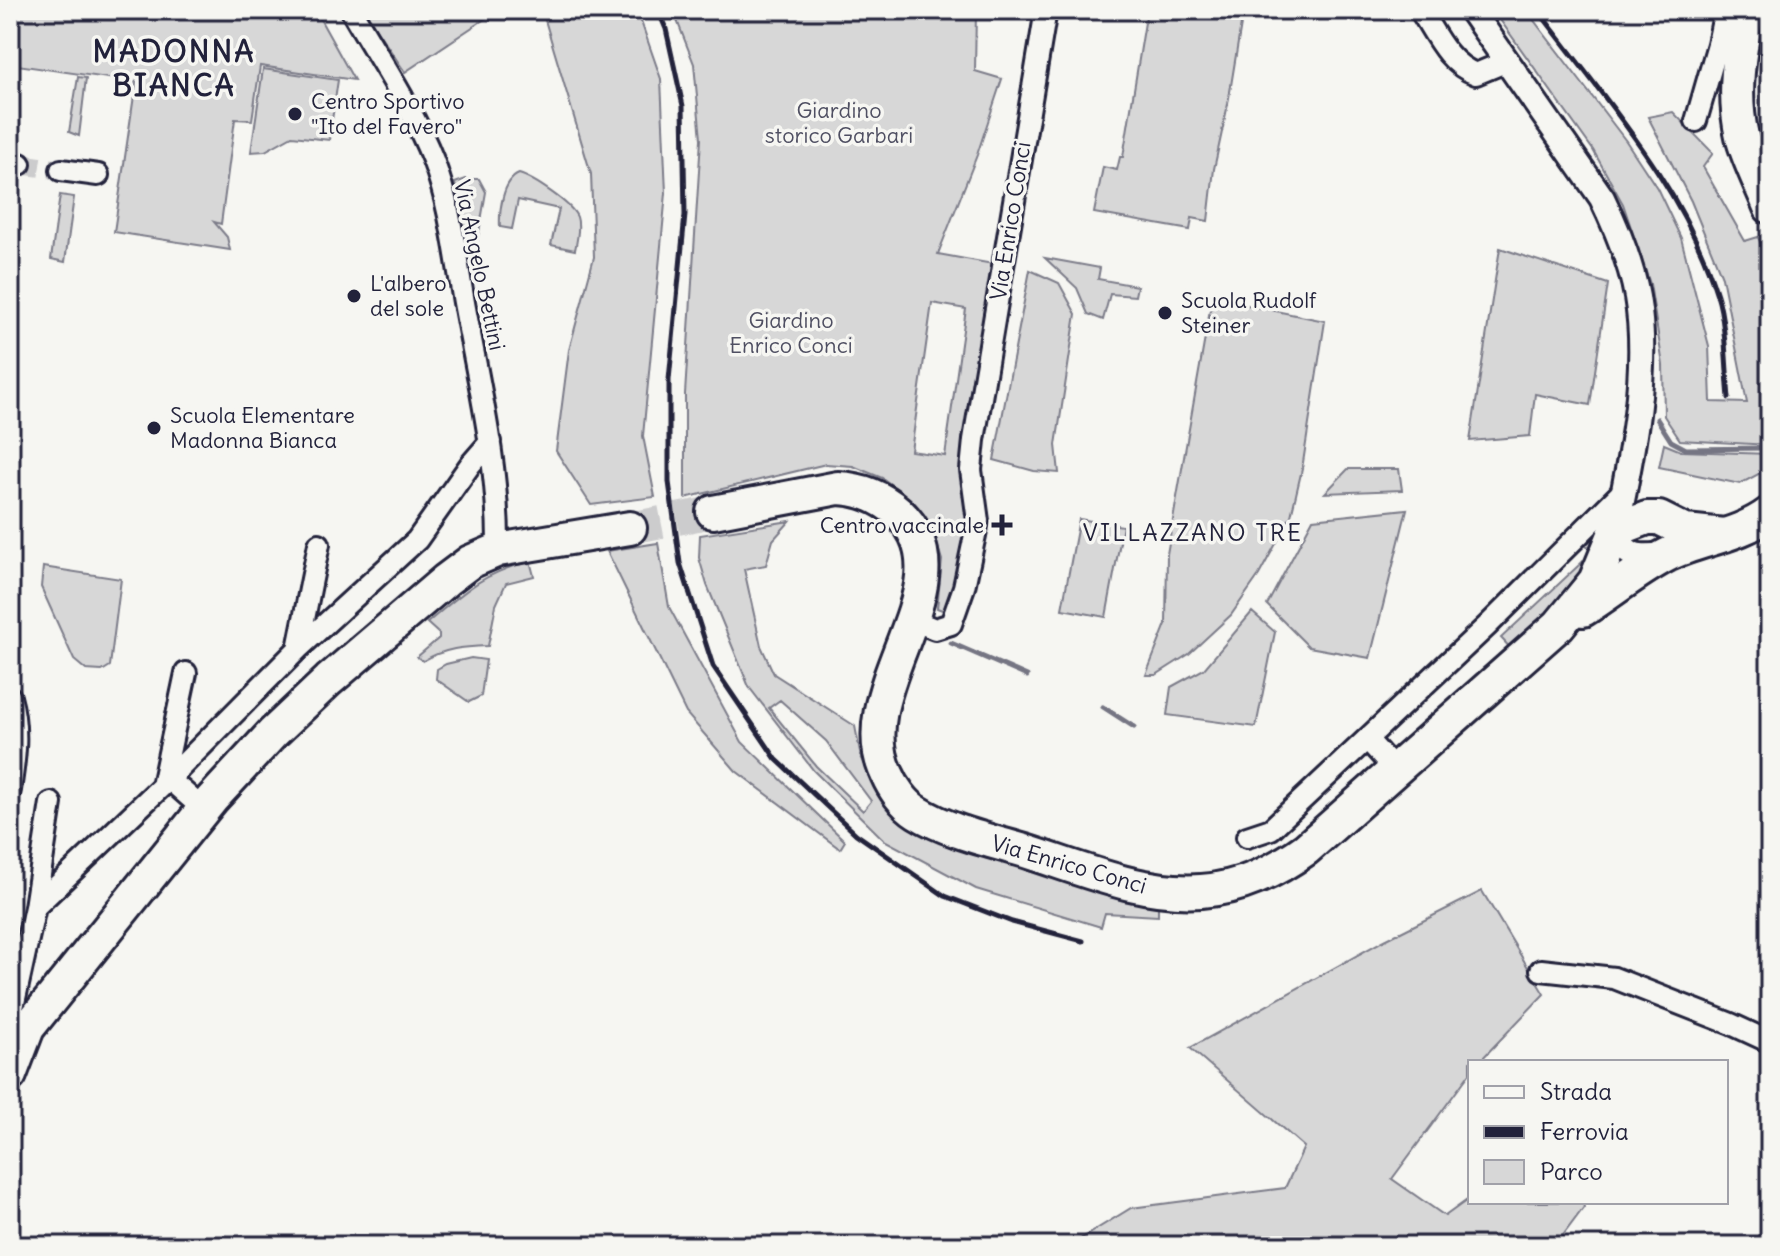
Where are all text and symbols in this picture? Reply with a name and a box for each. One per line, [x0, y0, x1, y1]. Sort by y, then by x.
district label: MADONNA BIANCA [93, 32, 255, 104]
place label: Centro Sportivo "Ito del Favero" [311, 87, 465, 140]
park label: Giardino storico Garbari [765, 96, 913, 149]
marker: Centro Sportivo "Ito del Favero" [286, 105, 304, 123]
street label: Via Enrico Conci [984, 140, 1036, 302]
street label: Via Angelo Bettini [448, 177, 512, 353]
place label: L'albero del sole [370, 269, 447, 322]
place label: Scuola Rudolf Steiner [1181, 286, 1317, 339]
marker: L'albero del sole [345, 287, 363, 305]
marker: Scuola Rudolf Steiner [1156, 304, 1174, 322]
park label: Giardino Enrico Conci [729, 306, 853, 359]
place label: Scuola Elementare Madonna Bianca [170, 401, 355, 454]
marker: Scuola Elementare Madonna Bianca [145, 419, 163, 437]
place label: Centro vaccinale [820, 511, 984, 539]
marker: Centro vaccinale [991, 514, 1013, 536]
district label: VILLAZZANO TRE [1083, 517, 1303, 547]
street label: Via Enrico Conci [988, 828, 1150, 900]
legend [1468, 1060, 1728, 1204]
text: Strada [1540, 1076, 1612, 1106]
text: Ferrovia [1540, 1116, 1629, 1146]
text: Parco [1540, 1156, 1603, 1186]

